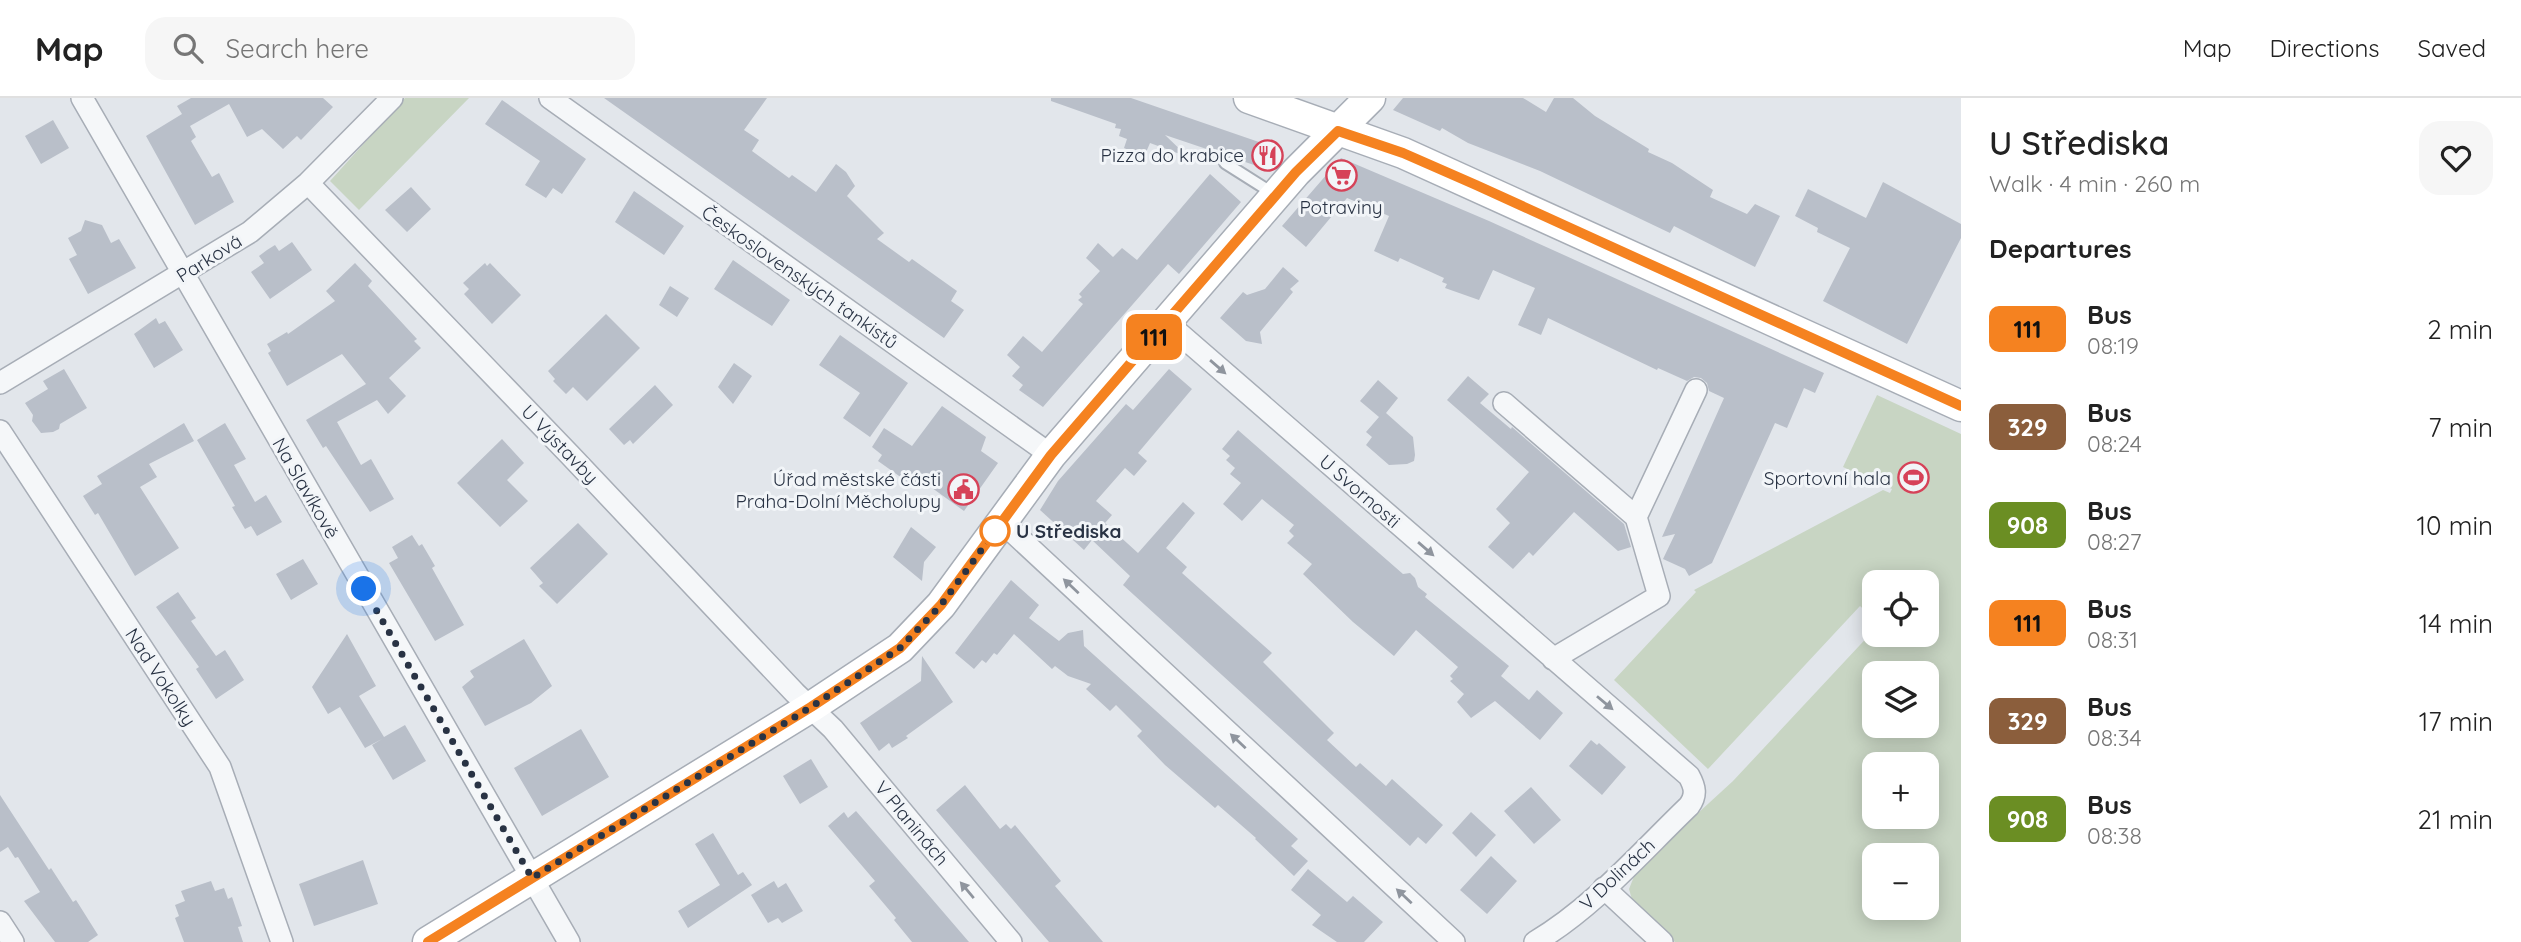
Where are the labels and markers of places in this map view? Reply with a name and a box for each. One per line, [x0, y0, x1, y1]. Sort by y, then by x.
restaurant icon: Pizza do krabice [1250, 138, 1284, 172]
place label: Pizza do krabice [1101, 143, 1244, 167]
supermarket icon: Potraviny [1324, 159, 1358, 193]
place label: Potraviny [1299, 195, 1383, 219]
sports icon: Sportovní hala [1897, 461, 1931, 495]
place label: Sportovní hala [1764, 466, 1891, 490]
place label: Úřad městské části Praha-Dolní Měcholupy [736, 467, 941, 513]
public building icon: Úřad městské části Praha-Dolní Měcholupy [947, 473, 981, 507]
marker: U Střediska [980, 516, 1010, 546]
place label: U Střediska [1016, 519, 1122, 543]

